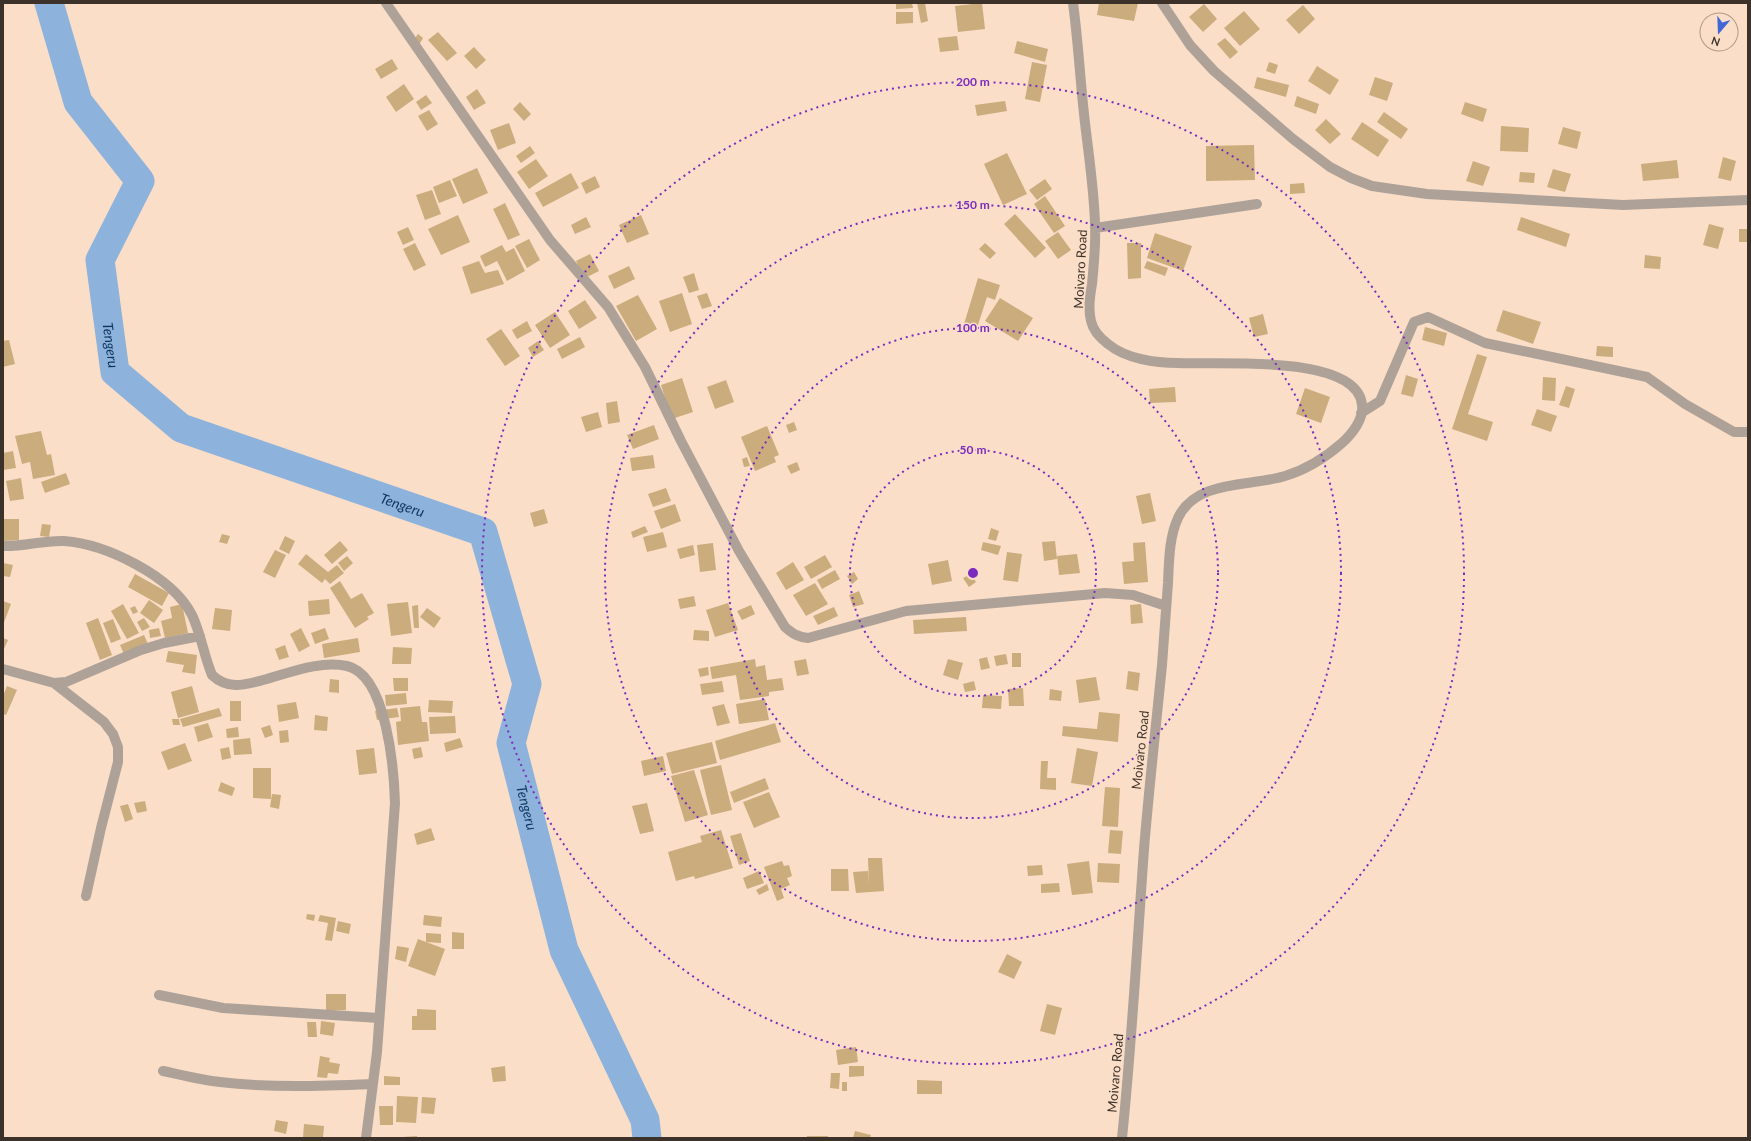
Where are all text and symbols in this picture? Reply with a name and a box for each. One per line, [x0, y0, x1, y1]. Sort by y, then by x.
north arrow [1699, 12, 1739, 52]
text: N [1709, 34, 1722, 49]
text: 200 m [956, 74, 990, 89]
text: 150 m [956, 197, 990, 212]
street label: Moivaro Road [1070, 229, 1090, 309]
text: 100 m [956, 320, 990, 335]
water label: Tengeru [100, 321, 123, 369]
text: 50 m [960, 442, 986, 457]
water label: Tengeru [378, 489, 427, 520]
centre of rings [966, 566, 980, 580]
street label: Moivaro Road [1128, 710, 1152, 790]
water label: Tengeru [514, 783, 541, 832]
street label: Moivaro Road [1104, 1033, 1126, 1113]

